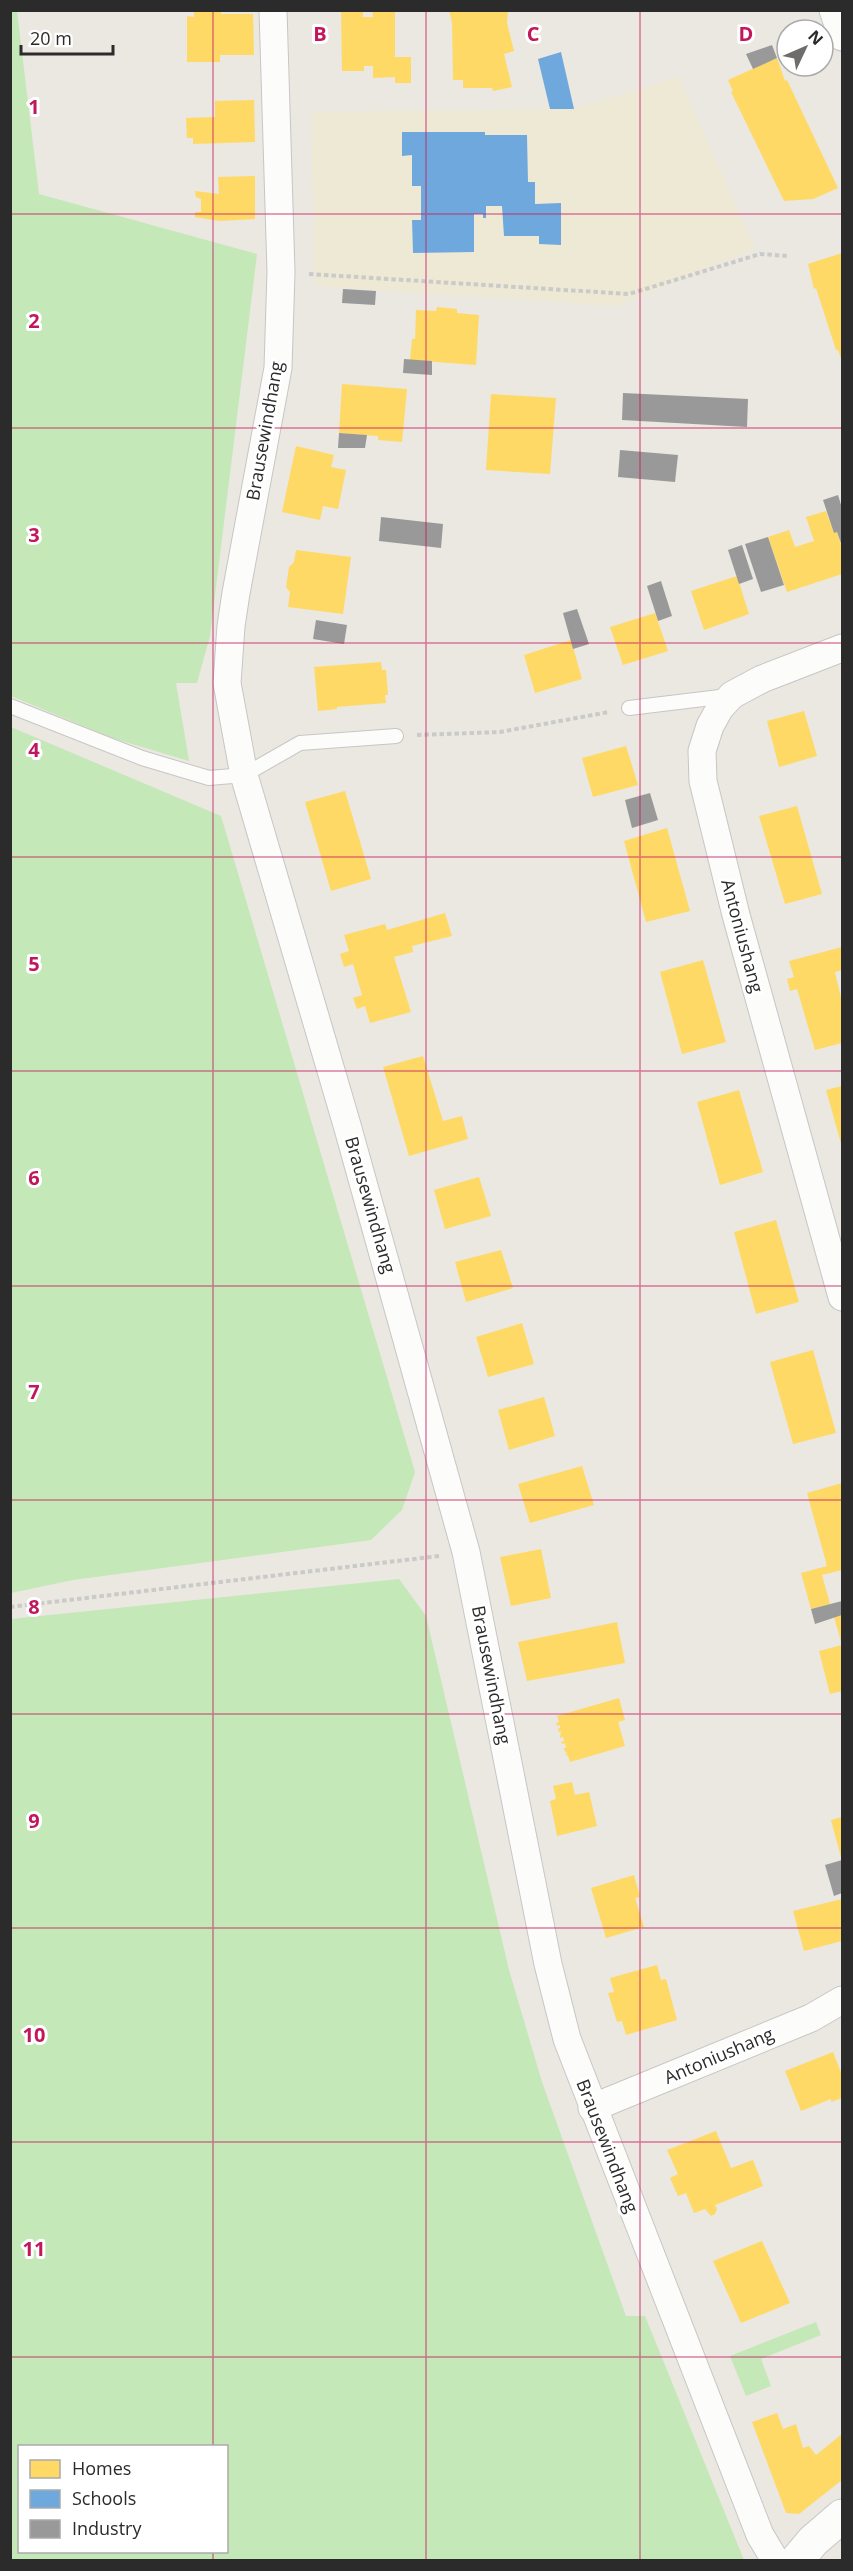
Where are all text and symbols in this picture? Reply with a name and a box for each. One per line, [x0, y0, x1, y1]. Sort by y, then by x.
scale bar [21, 18, 112, 56]
north arrow [775, 18, 835, 78]
text: B [313, 20, 327, 47]
text: C [527, 20, 540, 47]
text: D [739, 20, 753, 47]
text: N [803, 25, 828, 50]
text: 20 m [30, 26, 72, 50]
text: 1 [28, 93, 40, 120]
text: 2 [28, 307, 40, 334]
street label: Brausewindhang [240, 359, 288, 502]
text: 3 [28, 521, 40, 548]
text: 4 [28, 736, 40, 763]
street label: Antoniushang [716, 876, 770, 995]
text: 5 [28, 950, 40, 977]
street label: Brausewindhang [340, 1134, 402, 1276]
text: 6 [28, 1164, 40, 1191]
text: 7 [28, 1378, 40, 1405]
text: 8 [28, 1593, 40, 1620]
street label: Brausewindhang [467, 1603, 517, 1747]
text: 9 [28, 1807, 40, 1834]
text: 10 [23, 2021, 45, 2048]
street label: Antoniushang [660, 2021, 777, 2089]
street label: Brausewindhang [571, 2075, 645, 2216]
text: 11 [23, 2235, 45, 2262]
legend [18, 2445, 228, 2553]
text: Homes [72, 2456, 131, 2480]
text: Schools [72, 2486, 136, 2510]
text: Industry [72, 2516, 142, 2540]

